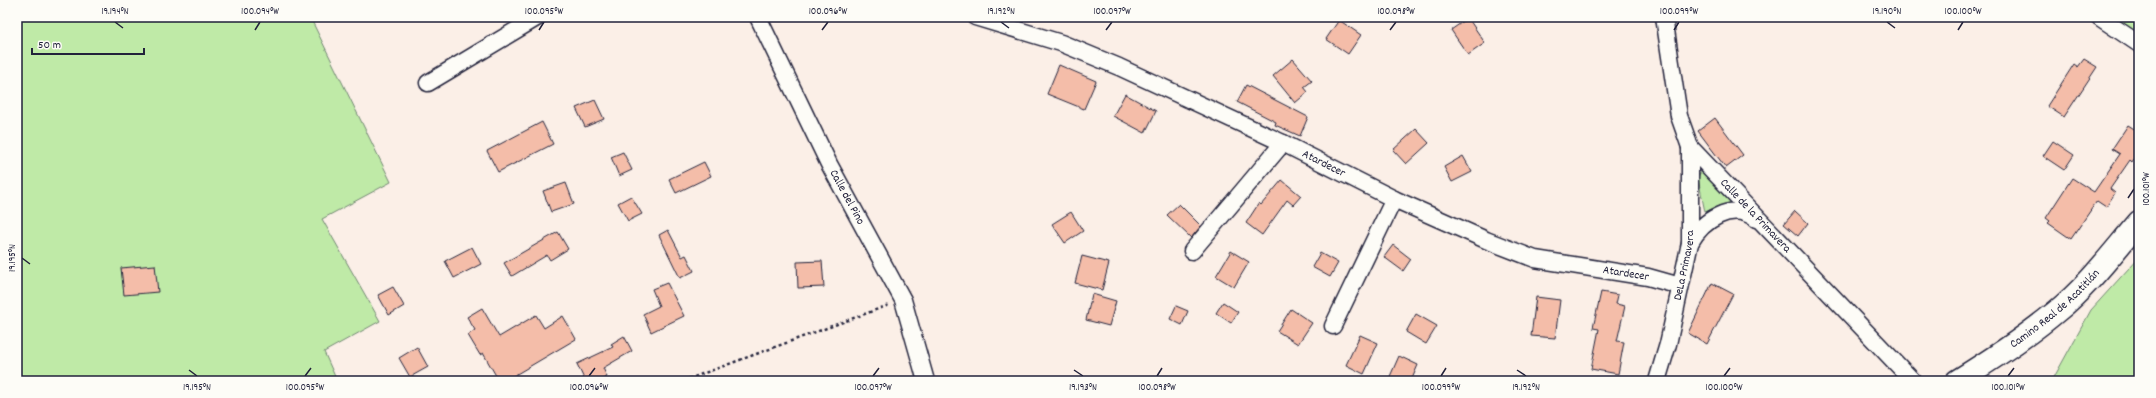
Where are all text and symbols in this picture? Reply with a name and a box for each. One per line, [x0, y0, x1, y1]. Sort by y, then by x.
text: 19.194°N [101, 5, 129, 19]
text: 100.094°W [241, 5, 279, 19]
text: 100.095°W [525, 5, 563, 19]
text: 100.096°W [809, 5, 848, 19]
text: 19.192°N [987, 5, 1015, 19]
text: 100.097°W [1093, 5, 1131, 19]
text: 100.098°W [1377, 5, 1415, 19]
text: 100.099°W [1660, 5, 1698, 19]
text: 19.190°N [1873, 5, 1901, 19]
text: 100.100°W [1945, 5, 1982, 19]
scale bar [32, 30, 144, 56]
text: 50 m [38, 37, 61, 54]
street label: Atardecer [1299, 145, 1349, 182]
street label: Calle del Pino [825, 167, 869, 228]
text: 100.101°W [2140, 172, 2154, 206]
street label: Calle de la Primavera [1716, 175, 1795, 257]
street label: DeLa Primavera [1669, 230, 1699, 302]
text: 19.195°N [6, 244, 20, 272]
street label: Atardecer [1602, 261, 1651, 286]
street label: Camino Real de Acatitlán [2007, 265, 2104, 353]
text: 19.195°N [183, 381, 211, 395]
text: 100.095°W [286, 381, 324, 395]
text: 100.096°W [570, 381, 609, 395]
text: 100.097°W [854, 381, 892, 395]
text: 19.193°N [1069, 381, 1097, 395]
text: 100.098°W [1138, 381, 1176, 395]
text: 100.099°W [1422, 381, 1460, 395]
text: 19.192°N [1512, 381, 1540, 395]
text: 100.100°W [1706, 381, 1743, 395]
text: 100.101°W [1991, 381, 2025, 395]

